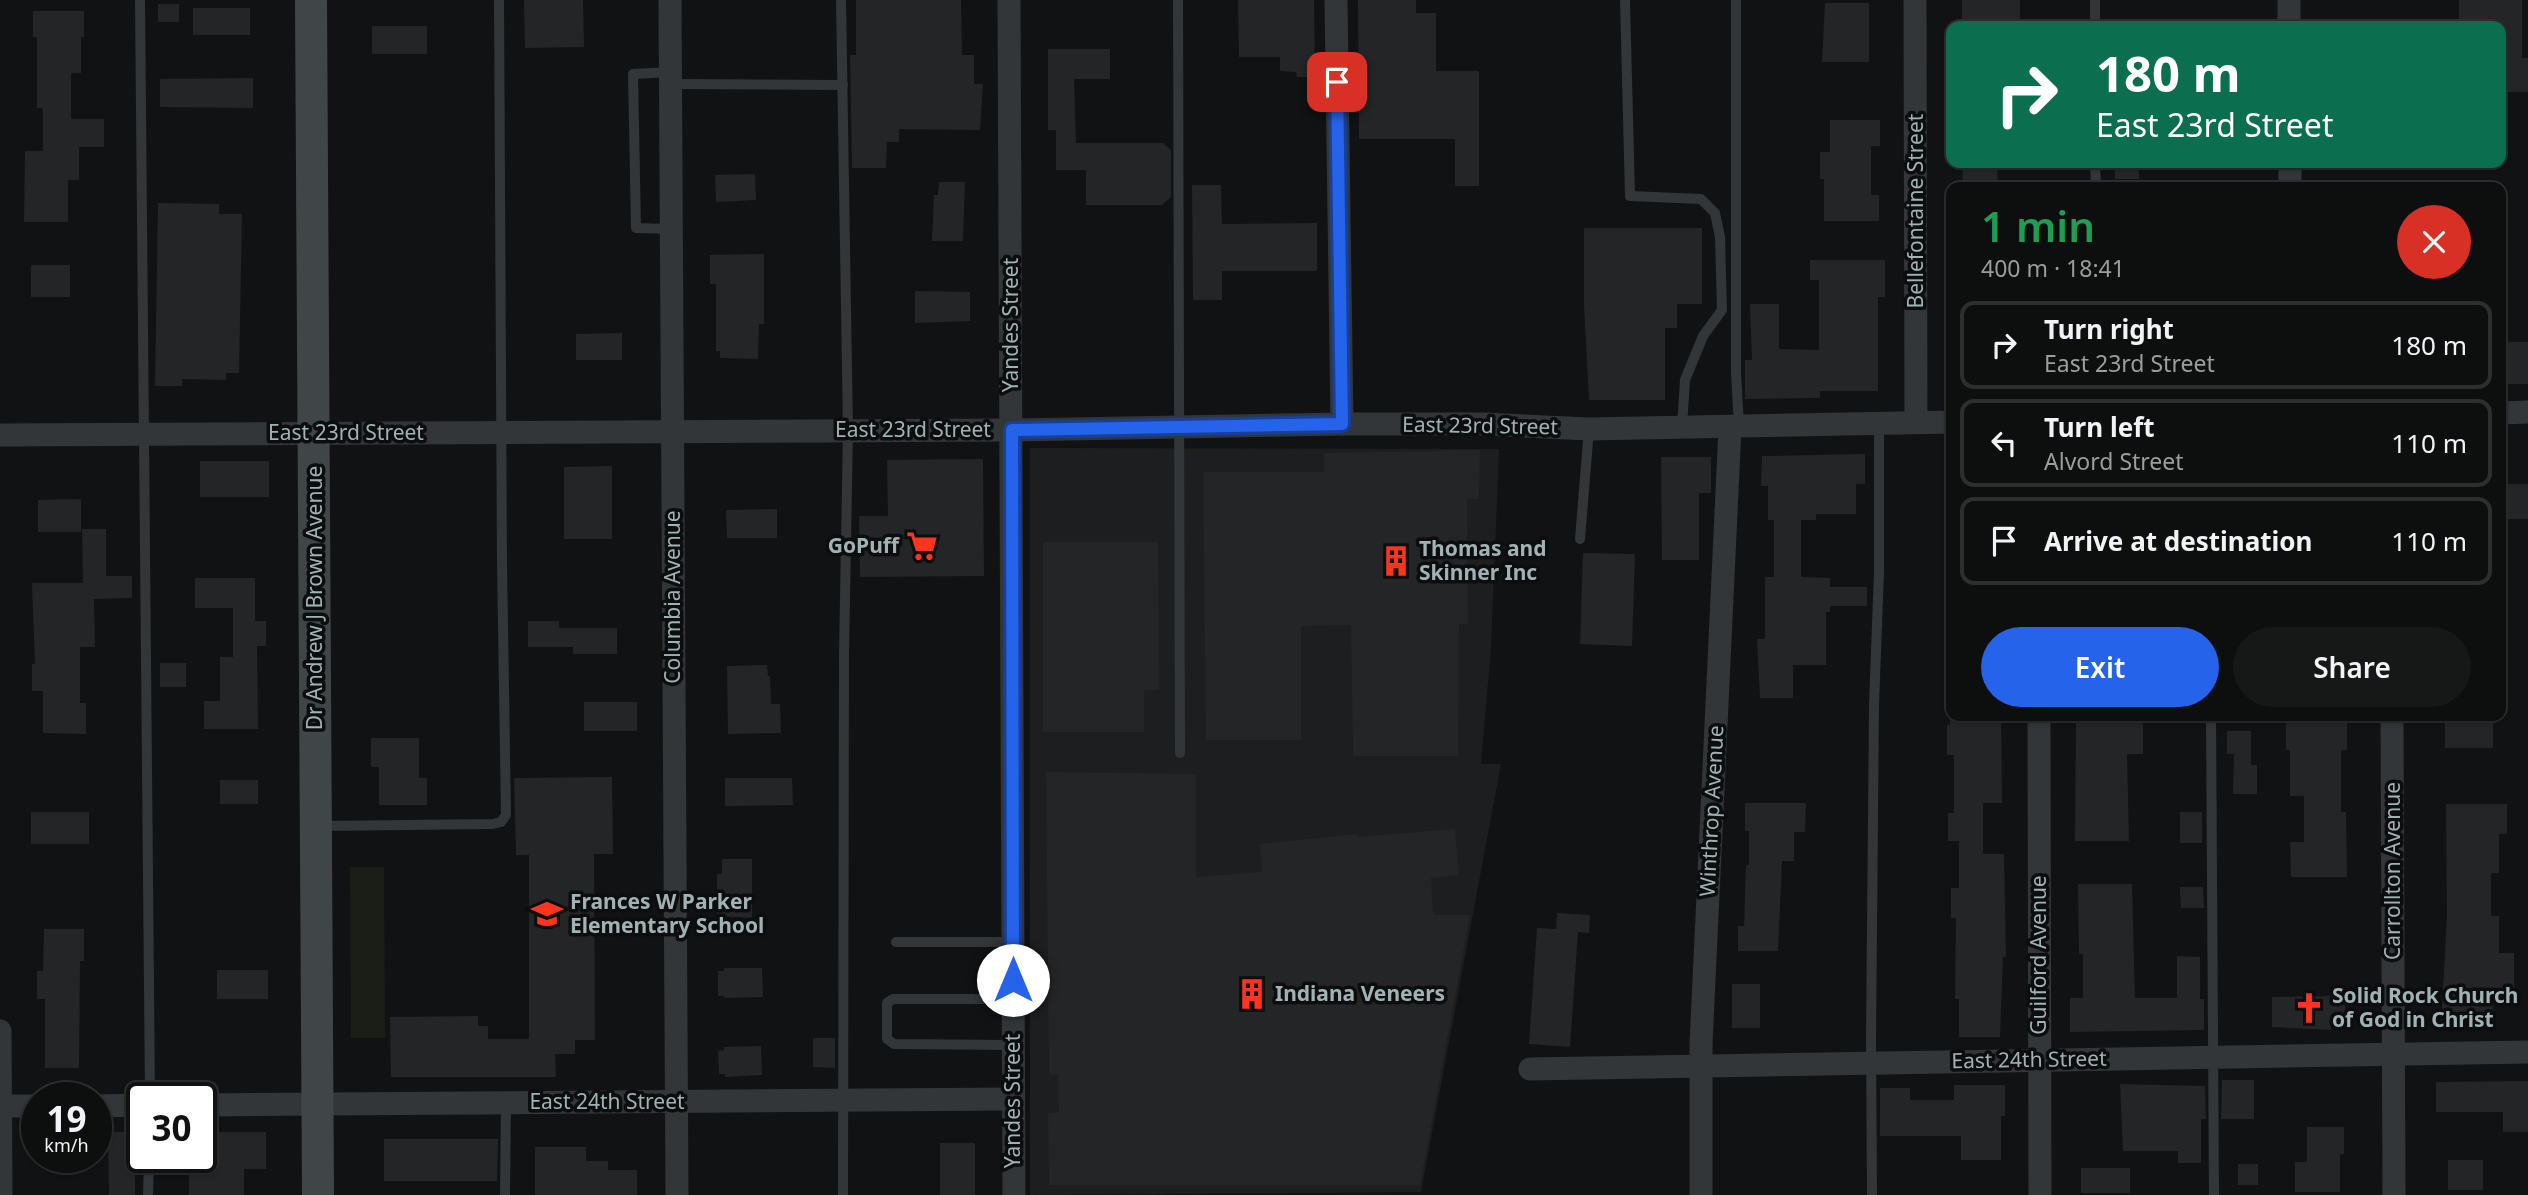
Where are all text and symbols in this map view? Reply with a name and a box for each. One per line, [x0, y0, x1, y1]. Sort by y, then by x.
text: 180 m [2096, 40, 2241, 106]
icon: right [1981, 49, 2072, 140]
pin [1307, 52, 1367, 112]
icon: arrive [1318, 63, 1356, 101]
text: East 23rd Street [2096, 103, 2333, 146]
street label: Bellefontaine Street [1901, 113, 1929, 308]
text: 1 min [1981, 197, 2095, 254]
button: close [2397, 205, 2471, 279]
text: 400 m · 18:41 [1981, 252, 2125, 284]
street label: Yandes Street [996, 257, 1024, 392]
text: Turn right [2044, 311, 2174, 347]
icon: right [1985, 326, 2023, 364]
text: 180 m [2391, 327, 2467, 363]
text: East 23rd Street [2044, 347, 2215, 379]
text: Turn left [2044, 409, 2155, 445]
street label: East 23rd Street [1402, 410, 1559, 440]
street label: East 23rd Street [835, 415, 991, 443]
street label: East 23rd Street [268, 418, 424, 446]
icon: left [1985, 424, 2023, 462]
text: 110 m [2391, 425, 2467, 461]
text: Alvord Street [2044, 445, 2184, 477]
street label: Dr Andrew J Brown Avenue [300, 466, 328, 730]
street label: Columbia Avenue [658, 510, 686, 684]
icon: arrive [1985, 522, 2023, 560]
text: Arrive at destination [2044, 523, 2313, 559]
text: 110 m [2391, 523, 2467, 559]
supermarket icon: GoPuff [905, 529, 939, 563]
place label: GoPuff [828, 531, 901, 559]
place label: Thomas and Skinner Inc [1419, 534, 1546, 586]
building icon: Thomas and Skinner Inc [1379, 544, 1413, 578]
button: Exit [1981, 627, 2219, 707]
button: Share [2233, 627, 2471, 707]
street label: Winthrop Avenue [1693, 725, 1729, 897]
street label: Carrollton Avenue [2378, 782, 2406, 960]
street label: Guilford Avenue [2024, 875, 2052, 1035]
place label: Frances W Parker Elementary School [570, 887, 764, 939]
school or university icon: Frances W Parker Elementary School [530, 897, 564, 931]
position arrow [976, 943, 1050, 1017]
building icon: Indiana Veneers [1235, 977, 1269, 1011]
place label: Indiana Veneers [1275, 979, 1445, 1007]
place label: Solid Rock Church of God in Christ [2332, 981, 2518, 1033]
church icon: Solid Rock Church of God in Christ [2292, 991, 2326, 1025]
street label: Yandes Street [998, 1033, 1026, 1168]
street label: East 24th Street [1951, 1044, 2107, 1074]
speed limit sign: 30 [126, 1082, 217, 1173]
street label: East 24th Street [529, 1087, 685, 1115]
text: 19 [46, 1095, 87, 1142]
text: km/h [44, 1133, 89, 1157]

